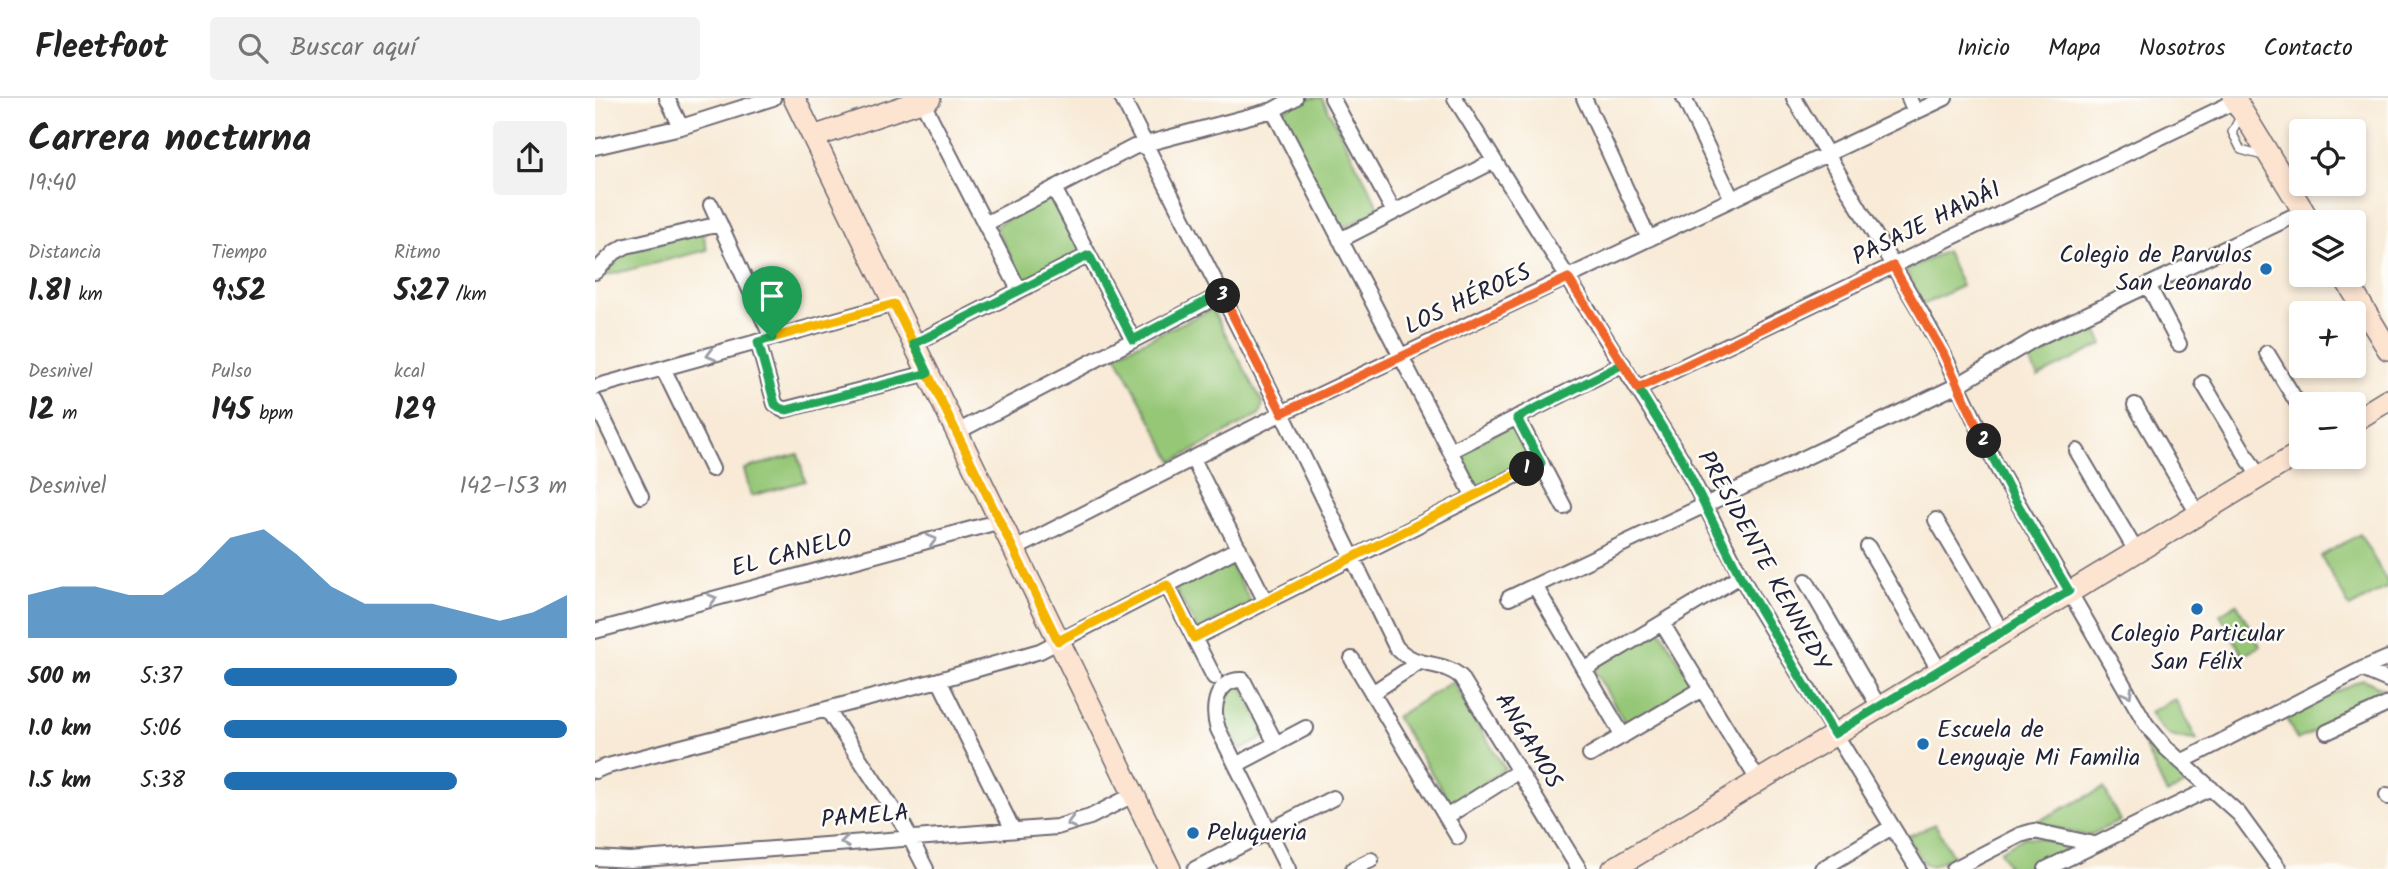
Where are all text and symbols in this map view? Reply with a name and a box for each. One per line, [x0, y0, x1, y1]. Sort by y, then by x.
search box [210, 17, 700, 80]
text: Fleetfoot [35, 22, 168, 75]
text: Buscar aquí [290, 27, 416, 69]
icon: search [234, 29, 272, 67]
text: Inicio [1957, 29, 2010, 68]
text: Mapa [2048, 29, 2101, 68]
text: Nosotros [2139, 29, 2226, 68]
text: Contacto [2264, 29, 2353, 68]
text: Carrera nocturna [28, 110, 311, 170]
map controls [2289, 119, 2366, 469]
button: locate [2289, 119, 2366, 196]
button: share [493, 121, 567, 195]
text: 19:40 [28, 166, 76, 202]
street label: PASAJE HAWÁI [1846, 171, 2008, 277]
button: layers [2289, 210, 2366, 287]
place label: Colegio de Parvulos San Leonardo [2059, 236, 2252, 303]
text: Distancia [28, 238, 101, 268]
text: Tiempo [211, 238, 267, 268]
text: Ritmo [394, 238, 441, 268]
street label: LOS HÉROES [1398, 254, 1538, 346]
marker: Colegio de Parvulos San Leonardo [2258, 261, 2274, 277]
pin [742, 266, 802, 338]
text: 1.81 [28, 268, 71, 316]
text: 9:52 [211, 268, 266, 316]
text: 5:27 [394, 268, 448, 316]
icon: arrive [753, 277, 791, 315]
pin: 3 [1205, 278, 1241, 314]
text: km [71, 280, 103, 310]
text: /km [448, 280, 487, 310]
text: 3 [1217, 280, 1228, 310]
button: + [2289, 301, 2366, 378]
one-way arrow [705, 347, 717, 362]
text: Desnivel [28, 357, 93, 387]
text: Pulso [211, 357, 252, 387]
text: kcal [394, 357, 425, 387]
text: 12 [28, 387, 55, 435]
text: 145 [211, 387, 252, 435]
text: 129 [394, 387, 436, 435]
button: − [2289, 392, 2366, 469]
text: m [55, 399, 77, 429]
text: bpm [252, 399, 293, 429]
pin: 2 [1967, 424, 2001, 458]
text: 2 [1978, 425, 1989, 455]
street label: PRESIDENTE KENNEDY [1686, 443, 1841, 680]
pin: 1 [1509, 452, 1545, 486]
text: 1 [1524, 453, 1529, 483]
text: Desnivel [28, 469, 106, 505]
text: 142–153 m [459, 469, 567, 505]
street label: EL CANELO [727, 519, 857, 589]
one-way arrow [926, 534, 938, 548]
one-way arrow [706, 593, 718, 608]
marker: Colegio Particular San Félix [2189, 601, 2205, 617]
place label: Colegio Particular San Félix [2110, 615, 2286, 682]
text: 500 m [28, 659, 91, 695]
text: 5:37 [140, 659, 182, 695]
street label: ANGAMOS [1484, 685, 1572, 797]
one-way arrow [2120, 685, 2133, 698]
text: 1.0 km [28, 711, 91, 747]
text: 5:06 [140, 711, 182, 747]
place label: Escuela de Lenguaje Mi Familia [1937, 711, 2140, 778]
marker: Escuela de Lenguaje Mi Familia [1915, 736, 1931, 752]
text: 1.5 km [28, 763, 91, 799]
text: 5:38 [140, 763, 185, 799]
street label: PAMELA [819, 794, 911, 840]
place label: Peluqueria [1207, 814, 1307, 853]
one-way arrow [1066, 815, 1078, 829]
marker: Peluqueria [1185, 825, 1201, 841]
one-way arrow [839, 834, 850, 849]

